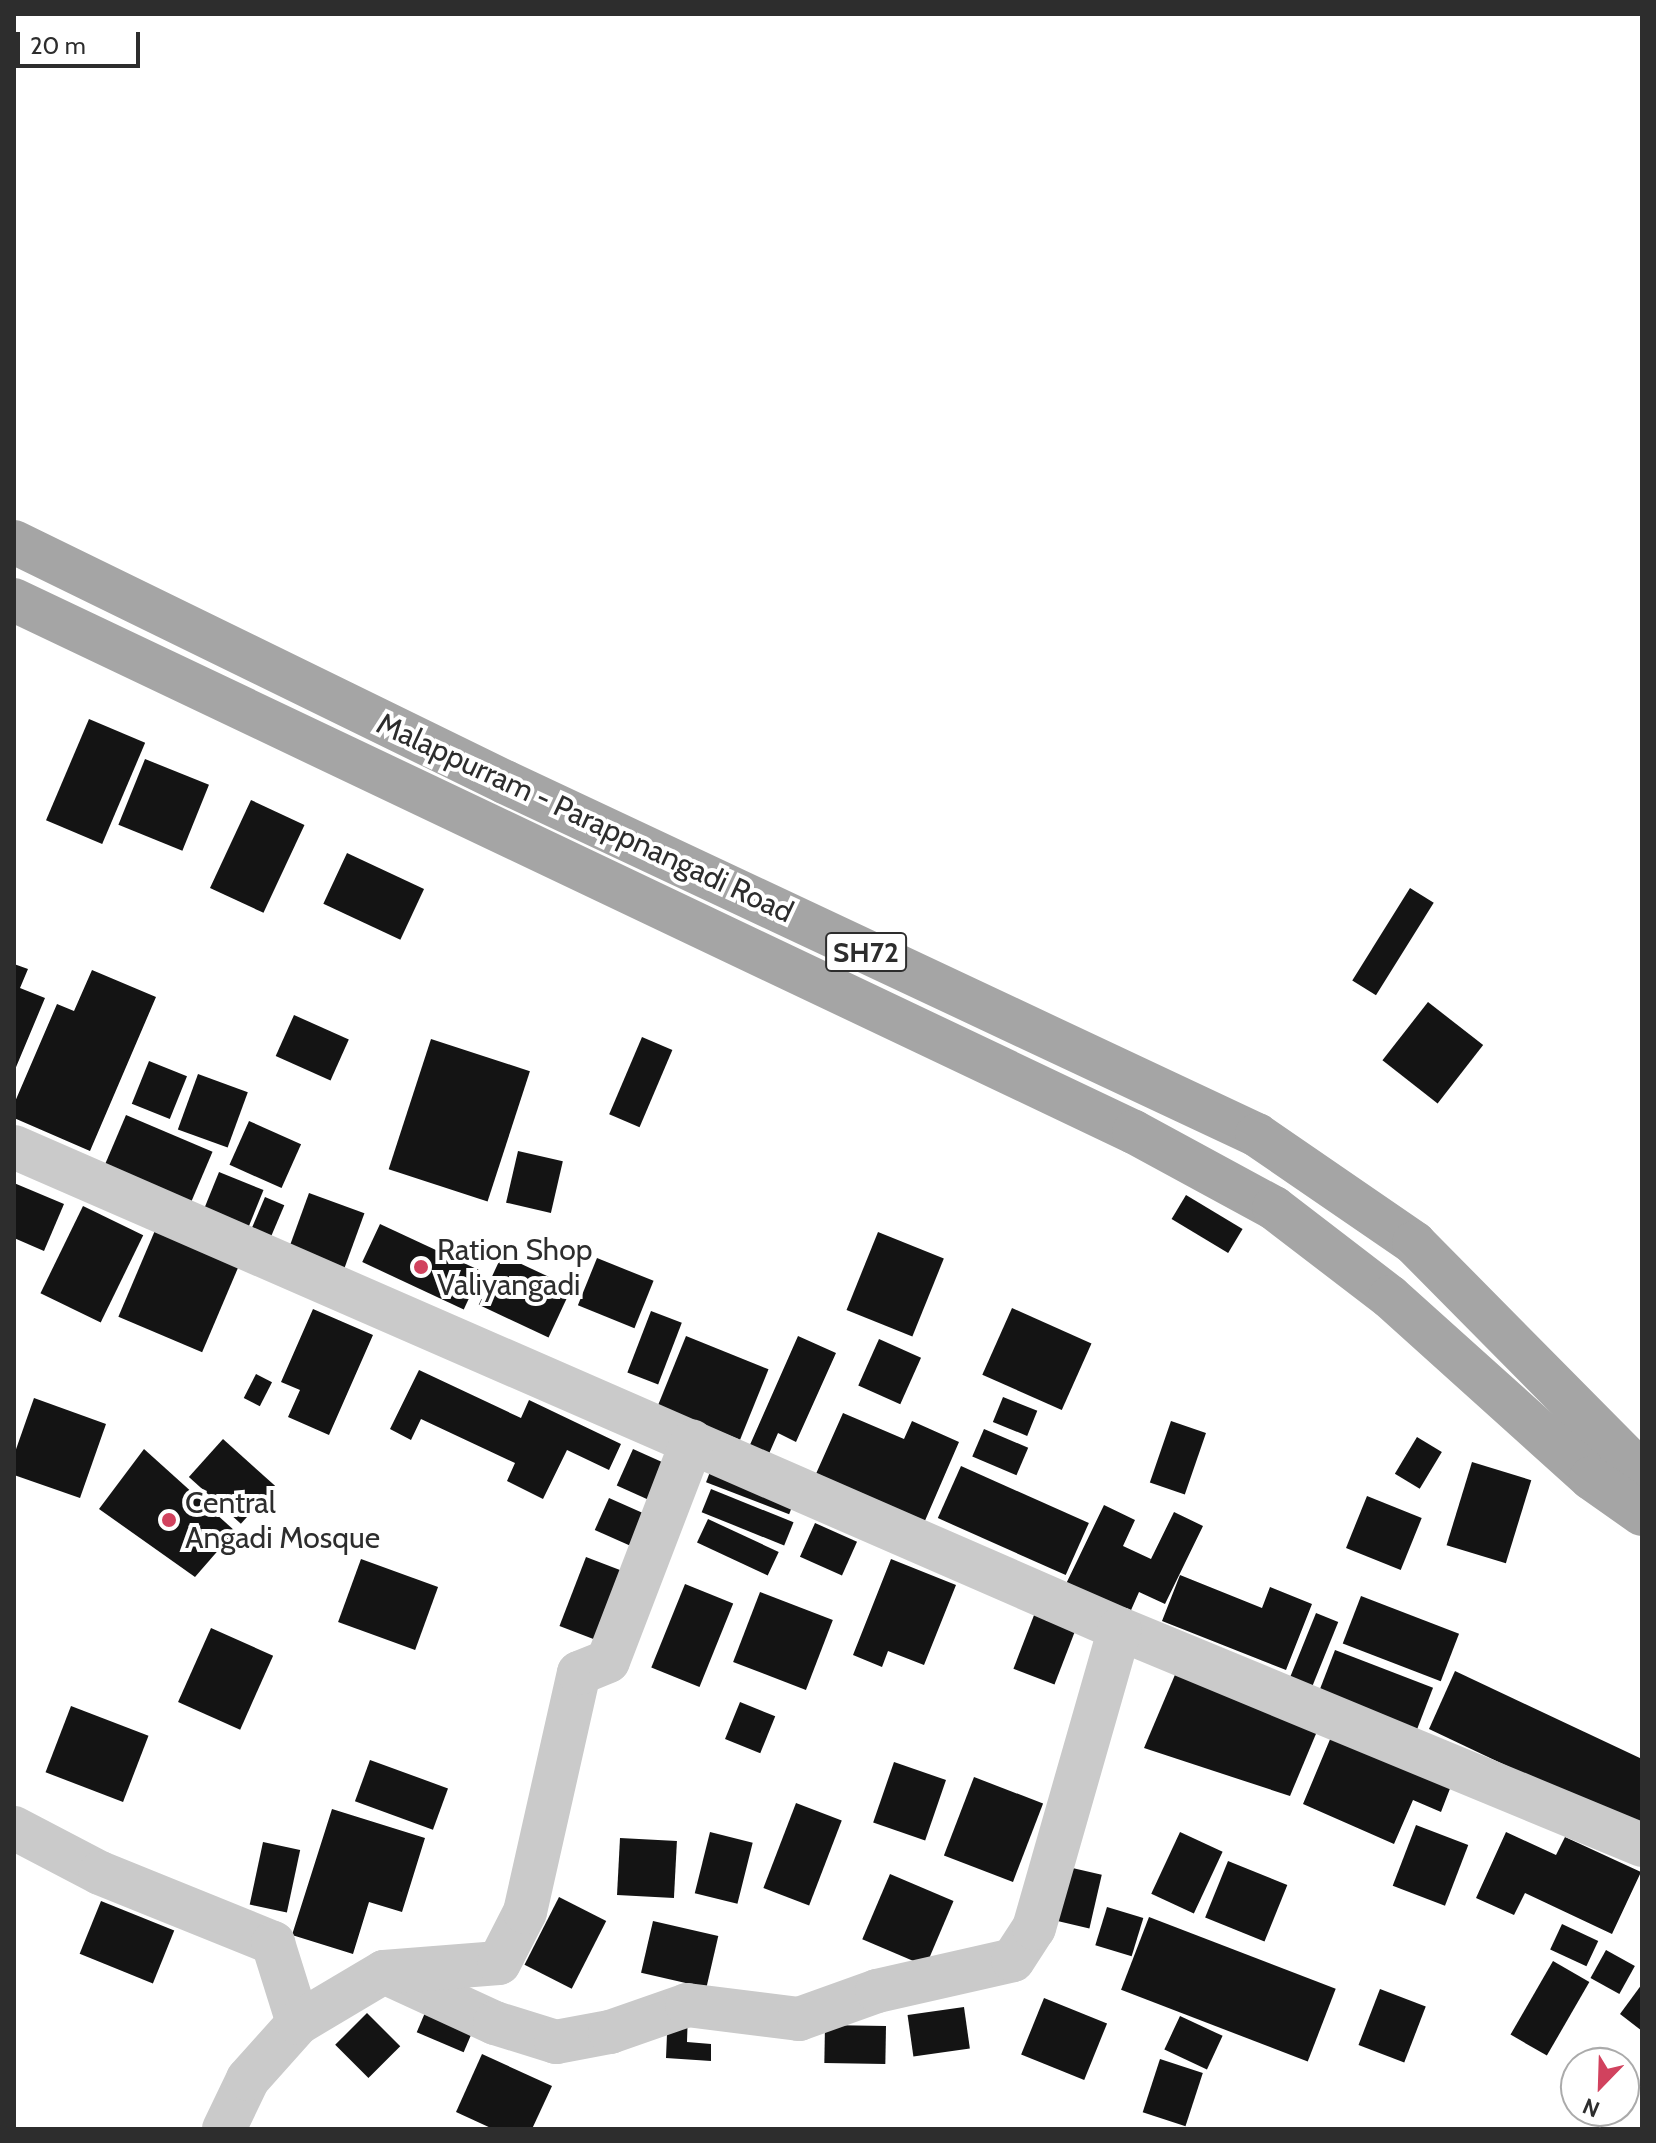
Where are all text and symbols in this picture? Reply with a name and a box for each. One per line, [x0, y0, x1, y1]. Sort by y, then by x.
scale bar [20, 16, 144, 66]
text: 20 m [30, 31, 86, 60]
street label: Malappurram - Parappnangadi Road [371, 705, 799, 931]
road number: SH72 [824, 928, 908, 976]
place label: Ration Shop Valiyangadi [437, 1232, 592, 1302]
marker: Ration Shop Valiyangadi [412, 1258, 430, 1276]
place label: Central Angadi Mosque [185, 1485, 380, 1556]
marker: Central Angadi Mosque [160, 1511, 178, 1529]
north arrow [1560, 2047, 1640, 2127]
text: N [1579, 2092, 1604, 2123]

